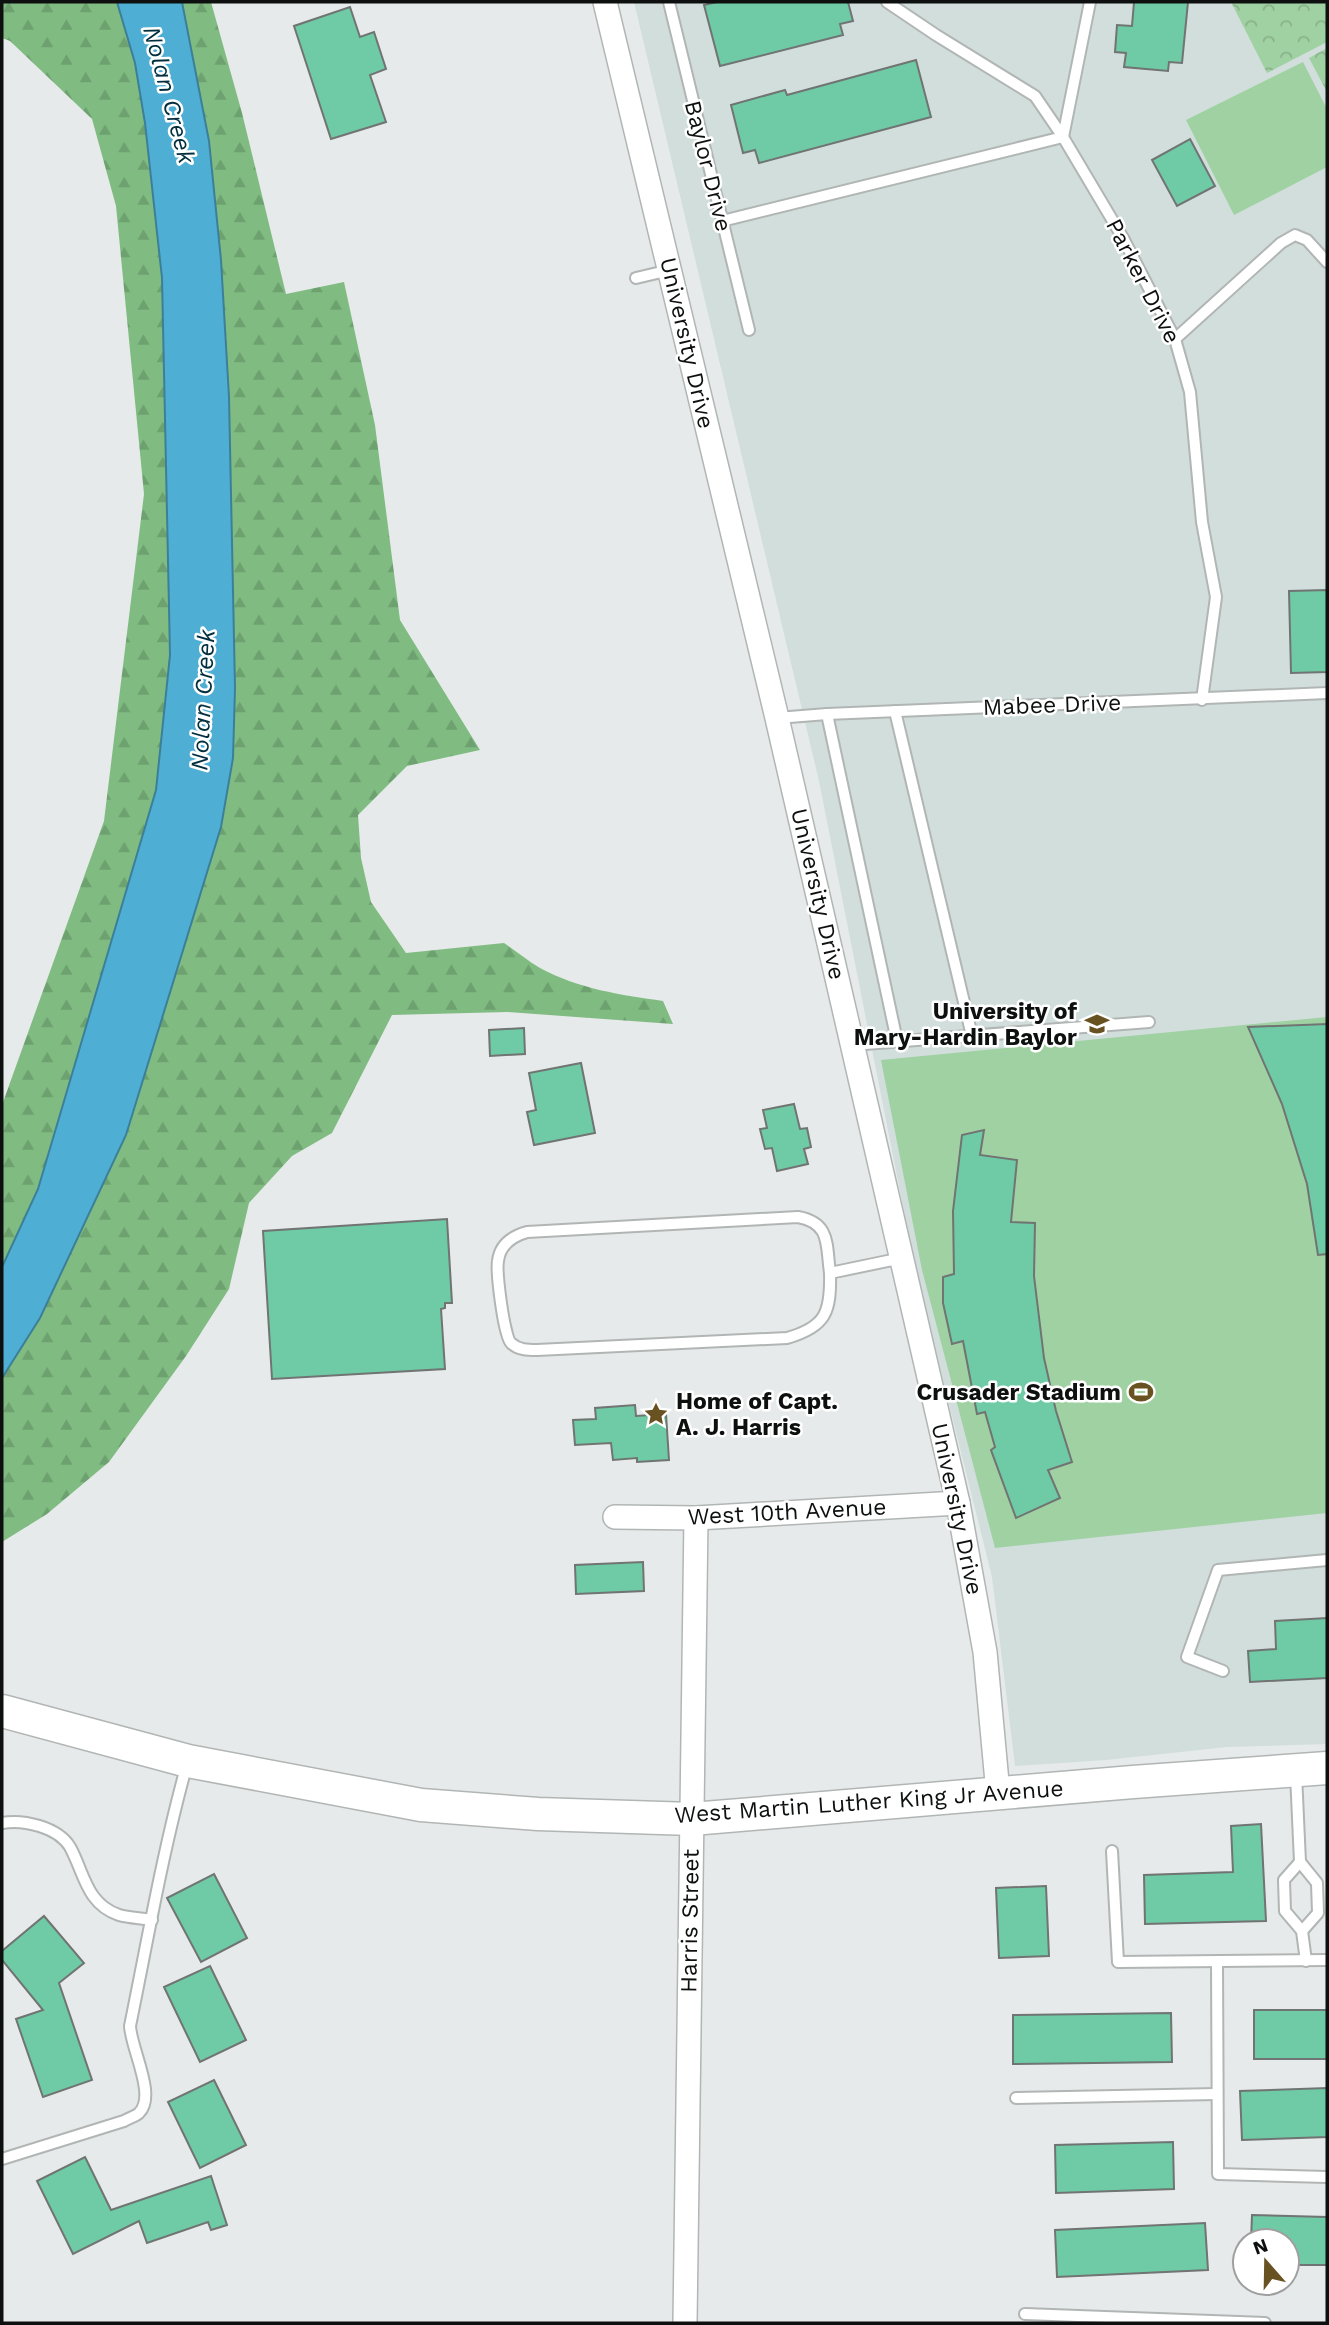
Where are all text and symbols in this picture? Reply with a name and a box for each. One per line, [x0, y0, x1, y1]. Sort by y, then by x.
water label: Nolan Creek [137, 23, 201, 168]
street label: Baylor Drive [679, 98, 737, 234]
street label: Parker Drive [1100, 214, 1186, 348]
street label: University Drive [654, 255, 720, 431]
water label: Nolan Creek [185, 628, 221, 771]
street label: Mabee Drive [982, 689, 1122, 721]
street label: University Drive [785, 806, 851, 982]
place label: University of Mary-Hardin Baylor [854, 998, 1077, 1051]
school or university icon: University of Mary-Hardin Baylor [1083, 1010, 1111, 1038]
sports icon: Crusader Stadium [1127, 1378, 1155, 1406]
place label: Crusader Stadium [917, 1379, 1121, 1406]
place label: Home of Capt. A. J. Harris [676, 1388, 838, 1441]
place icon: Home of Capt. A. J. Harris [642, 1400, 670, 1428]
street label: University Drive [926, 1421, 988, 1597]
street label: West 10th Avenue [687, 1493, 887, 1531]
street label: West Martin Luther King Jr Avenue [674, 1775, 1064, 1829]
street label: Harris Street [675, 1848, 705, 1993]
north arrow [1231, 2227, 1301, 2297]
text: N [1250, 2233, 1271, 2260]

